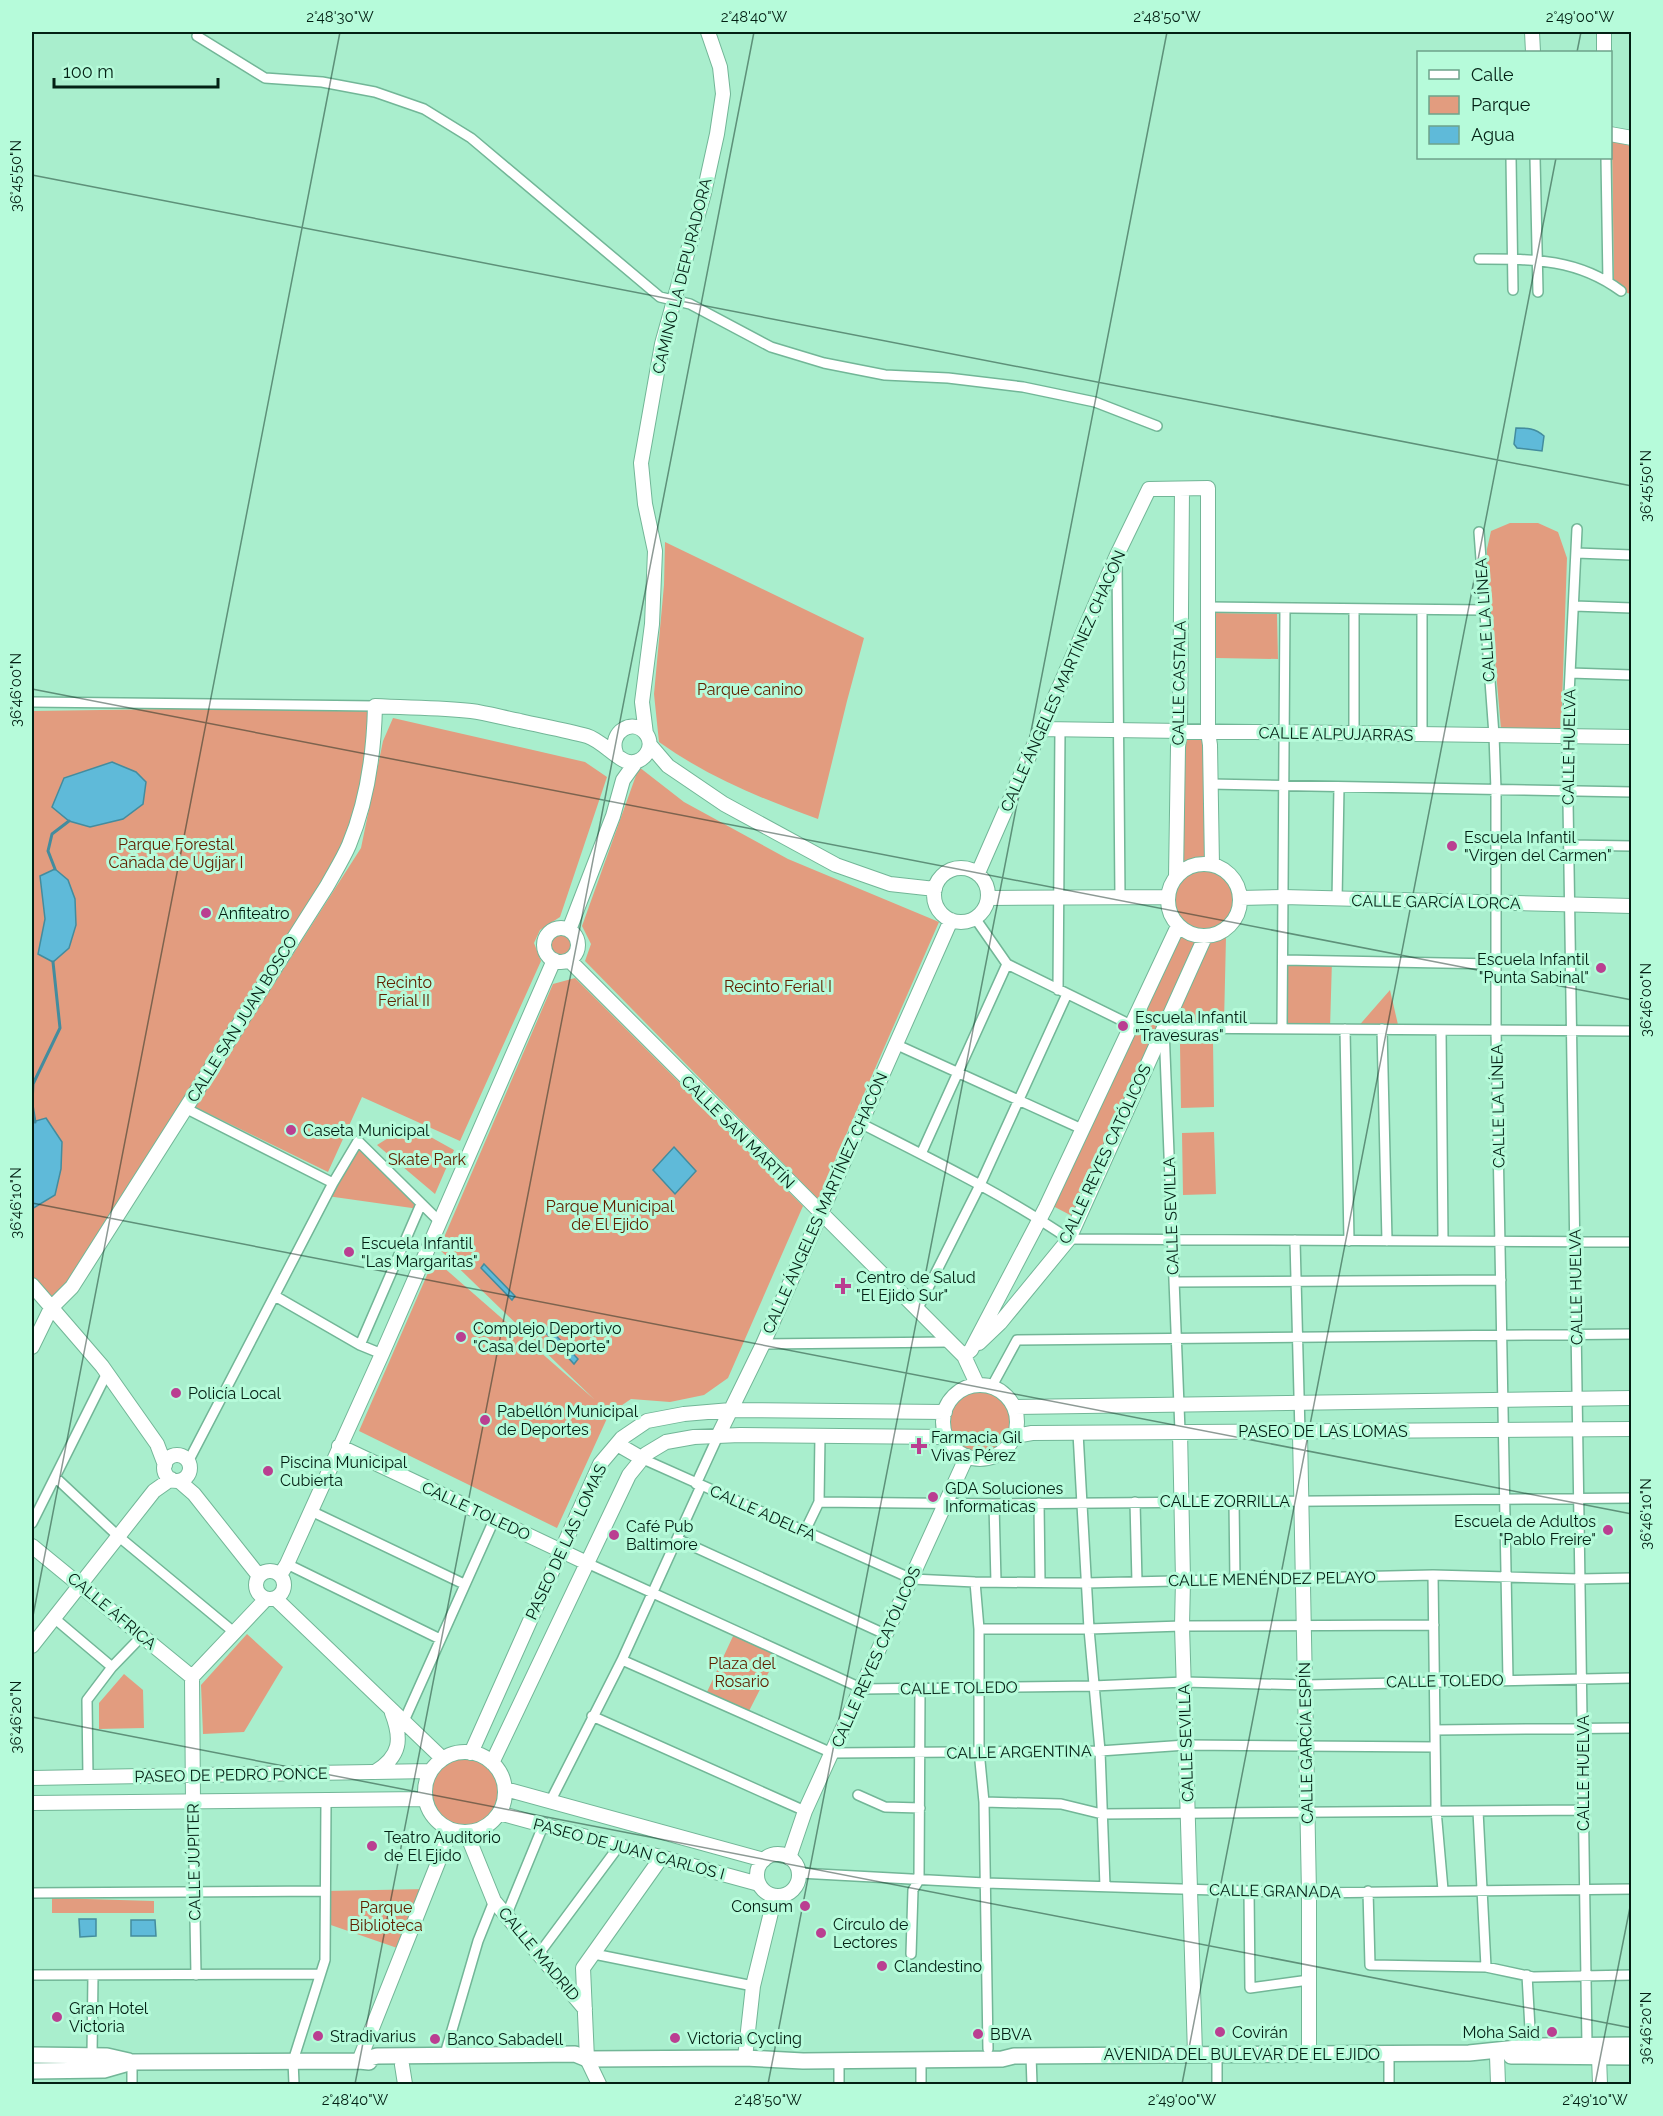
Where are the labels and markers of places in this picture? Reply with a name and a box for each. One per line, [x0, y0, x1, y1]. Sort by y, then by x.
place label: Escuela Infantil "Virgen del Carmen" [1464, 828, 1612, 865]
marker: Escuela Infantil "Virgen del Carmen" [1445, 839, 1459, 853]
place label: Anfiteatro [218, 904, 290, 923]
marker: Anfiteatro [199, 906, 213, 920]
place label: Escuela Infantil "Punta Sabinal" [1477, 950, 1590, 987]
marker: Escuela Infantil "Punta Sabinal" [1594, 961, 1608, 975]
place label: Escuela Infantil "Travesuras" [1135, 1008, 1248, 1045]
marker: Escuela Infantil "Travesuras" [1116, 1019, 1130, 1033]
place label: Caseta Municipal [303, 1121, 430, 1140]
marker: Caseta Municipal [284, 1123, 298, 1137]
place label: Escuela Infantil "Las Margaritas" [361, 1234, 478, 1271]
marker: Escuela Infantil "Las Margaritas" [342, 1245, 356, 1259]
place label: Centro de Salud "El Ejido Sur" [856, 1268, 976, 1305]
marker: Centro de Salud "El Ejido Sur" [834, 1277, 852, 1295]
place label: Complejo Deportivo "Casa del Deporte" [473, 1319, 621, 1356]
marker: Complejo Deportivo "Casa del Deporte" [454, 1330, 468, 1344]
place label: Policía Local [188, 1384, 281, 1403]
marker: Policía Local [169, 1386, 183, 1400]
place label: Pabellón Municipal de Deportes [497, 1402, 639, 1439]
marker: Pabellón Municipal de Deportes [478, 1413, 492, 1427]
place label: Farmacia Gil Vivas Pérez [931, 1428, 1022, 1465]
marker: Farmacia Gil Vivas Pérez [912, 1439, 926, 1453]
place label: Piscina Municipal Cubierta [280, 1453, 408, 1490]
marker: Piscina Municipal Cubierta [261, 1464, 275, 1478]
place label: GDA Soluciones Informaticas [945, 1479, 1063, 1516]
marker: GDA Soluciones Informaticas [926, 1490, 940, 1504]
place label: Escuela de Adultos "Pablo Freire" [1454, 1512, 1596, 1549]
place label: Café Pub Baltimore [626, 1517, 698, 1554]
marker: Escuela de Adultos "Pablo Freire" [1601, 1523, 1615, 1537]
marker: Café Pub Baltimore [607, 1528, 621, 1542]
place label: Teatro Auditorio de El Ejido [384, 1828, 501, 1865]
marker: Teatro Auditorio de El Ejido [365, 1839, 379, 1853]
place label: Consum [731, 1897, 793, 1916]
marker: Consum [798, 1899, 812, 1913]
place label: Círculo de Lectores [833, 1915, 908, 1952]
marker: Círculo de Lectores [814, 1926, 828, 1940]
place label: Clandestino [894, 1957, 982, 1976]
marker: Clandestino [875, 1959, 889, 1973]
place label: Gran Hotel Victoria [69, 1999, 149, 2036]
marker: Gran Hotel Victoria [50, 2010, 64, 2024]
place label: Covirán [1232, 2023, 1288, 2042]
place label: Moha Said [1463, 2023, 1540, 2042]
place label: BBVA [990, 2025, 1032, 2044]
marker: Covirán [1213, 2025, 1227, 2039]
marker: Moha Said [1545, 2025, 1559, 2039]
place label: Stradivarius [330, 2027, 416, 2046]
marker: BBVA [971, 2027, 985, 2041]
marker: Stradivarius [311, 2029, 325, 2043]
place label: Victoria Cycling [687, 2029, 802, 2048]
place label: Banco Sabadell [447, 2030, 564, 2049]
marker: Victoria Cycling [668, 2031, 682, 2045]
marker: Banco Sabadell [428, 2032, 442, 2046]

